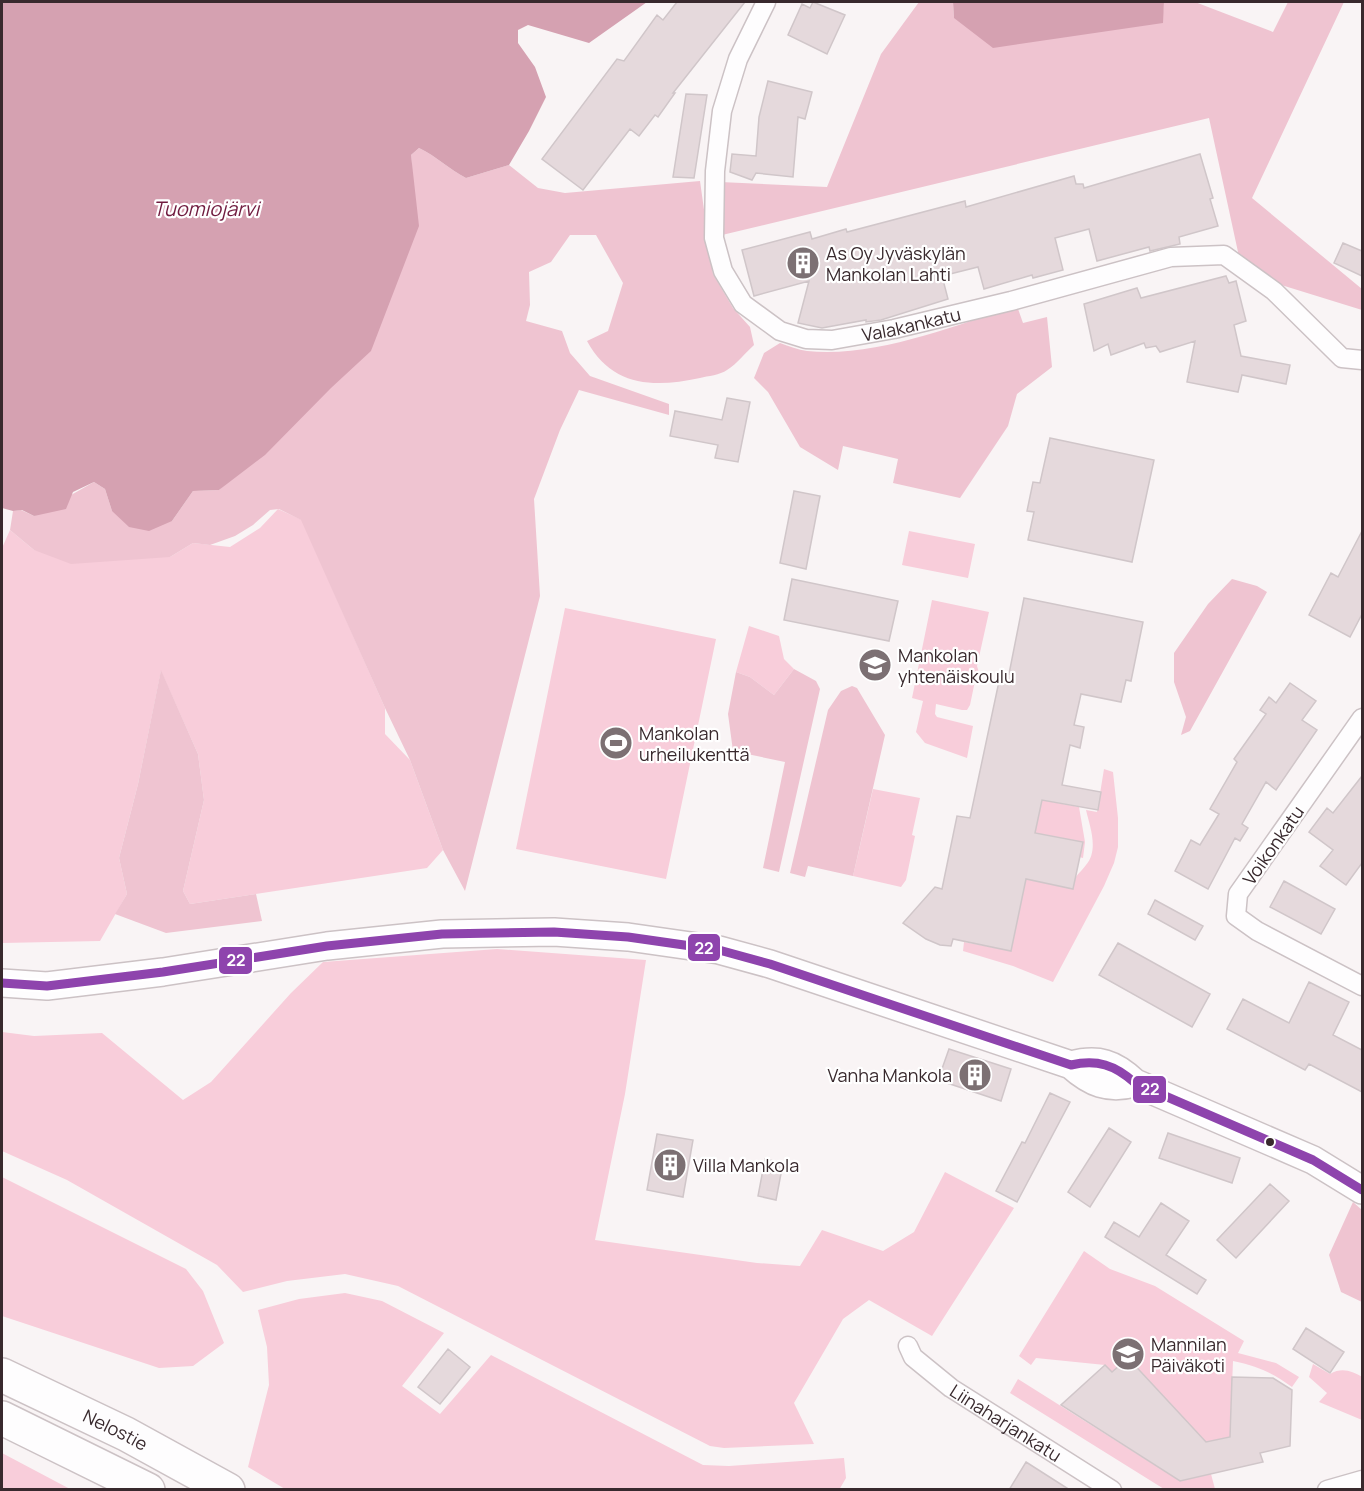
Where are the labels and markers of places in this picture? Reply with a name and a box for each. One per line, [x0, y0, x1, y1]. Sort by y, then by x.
place label: As Oy Jyväskylän Mankolan Lahti [826, 241, 966, 286]
building icon: As Oy Jyväskylän Mankolan Lahti [785, 245, 821, 281]
place label: Mankolan yhtenäiskoulu [898, 643, 1015, 688]
school or university icon: Mankolan yhtenäiskoulu [857, 647, 893, 683]
place label: Mankolan urheilukenttä [639, 721, 750, 766]
sports icon: Mankolan urheilukenttä [598, 725, 634, 761]
building icon: Vanha Mankola [957, 1057, 993, 1093]
place label: Vanha Mankola [828, 1063, 952, 1087]
unlabelled marker [1264, 1136, 1276, 1148]
building icon: Villa Mankola [652, 1147, 688, 1183]
place label: Villa Mankola [693, 1153, 799, 1177]
place label: Mannilan Päiväkoti [1151, 1332, 1227, 1377]
school or university icon: Mannilan Päiväkoti [1110, 1336, 1146, 1372]

